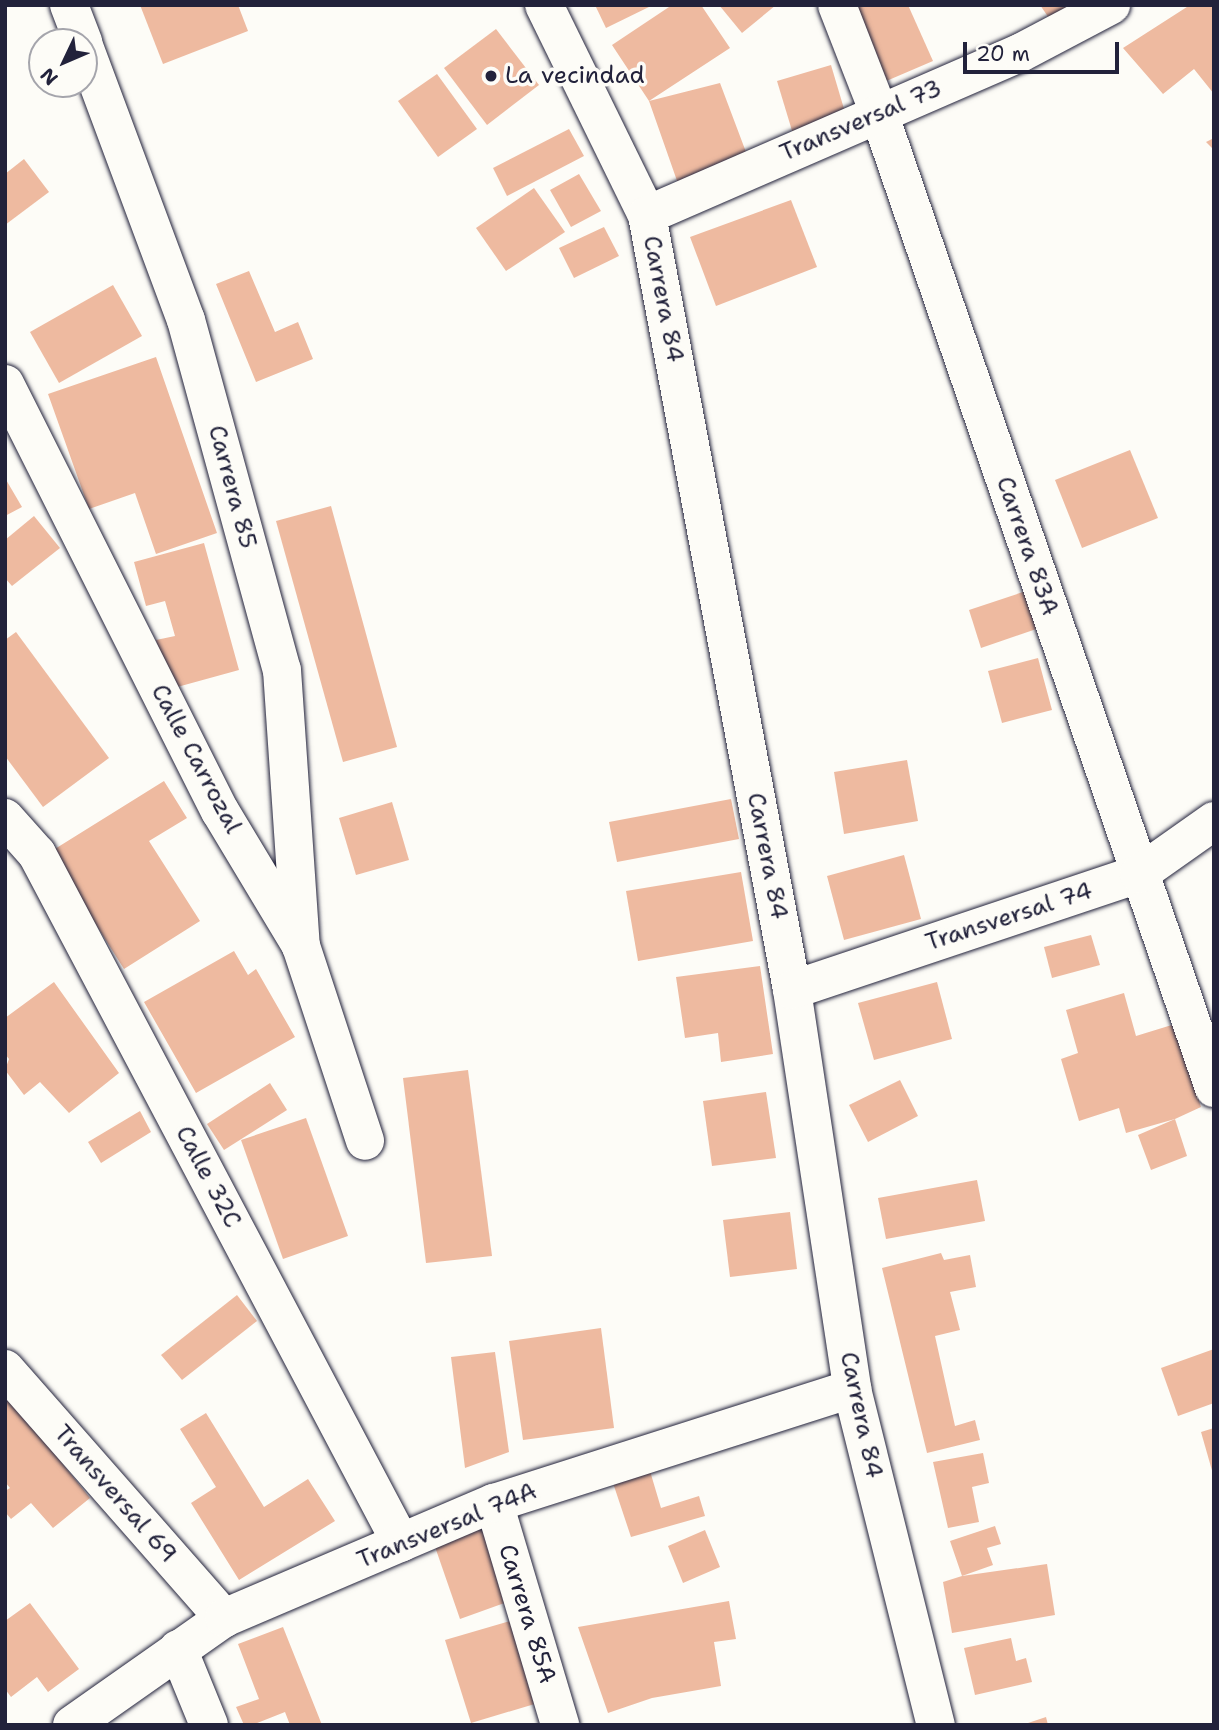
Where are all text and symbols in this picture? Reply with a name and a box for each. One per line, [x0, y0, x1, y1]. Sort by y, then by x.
north arrow [28, 28, 98, 98]
scale bar [967, 28, 1123, 72]
text: 20 m [976, 40, 1030, 68]
text: N [35, 62, 63, 91]
place label: La vecindad [505, 62, 645, 90]
marker: La vecindad [483, 68, 499, 84]
street label: Transversal 73 [776, 74, 946, 168]
street label: Carrera 84 [637, 233, 689, 365]
street label: Carrera 85 [202, 422, 262, 552]
street label: Carrera 83A [990, 473, 1064, 619]
street label: Calle Carrozal [145, 679, 247, 839]
street label: Carrera 84 [741, 790, 793, 922]
street label: Transversal 74 [922, 877, 1096, 957]
street label: Calle 32C [169, 1121, 247, 1233]
street label: Carrera 84 [834, 1349, 888, 1481]
street label: Transversal 69 [47, 1419, 183, 1569]
street label: Transversal 74A [353, 1477, 541, 1575]
street label: Carrera 85A [492, 1541, 562, 1687]

